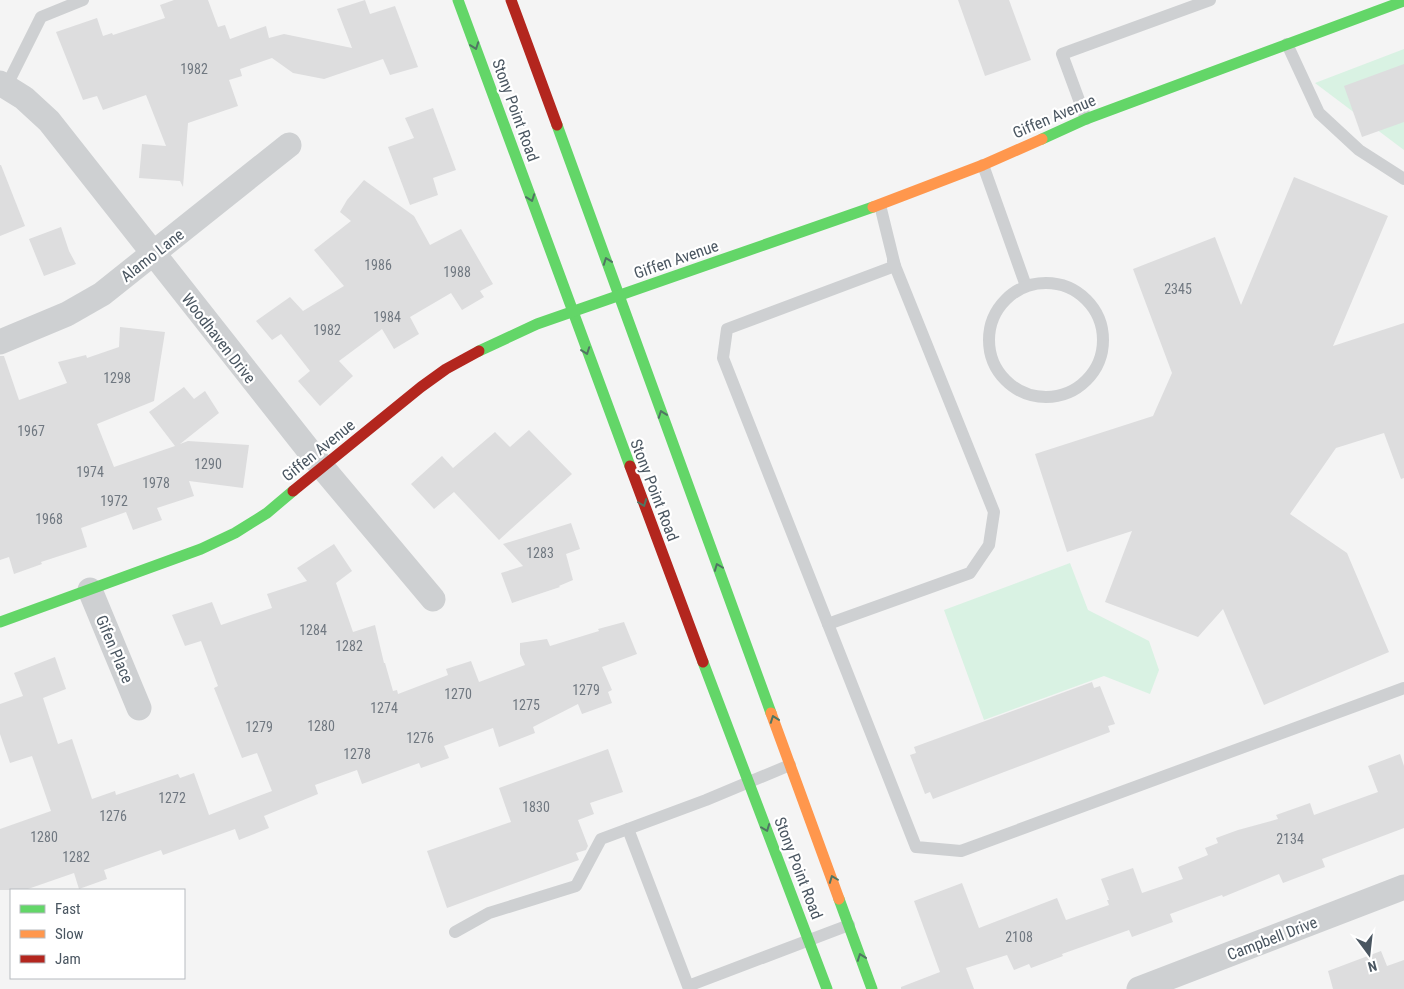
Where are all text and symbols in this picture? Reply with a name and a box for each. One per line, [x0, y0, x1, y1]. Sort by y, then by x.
one-way arrow [469, 41, 479, 50]
street label: Stony Point Road [488, 56, 543, 164]
house number: 1982 [180, 61, 208, 77]
street label: Giffen Avenue [1010, 91, 1098, 142]
one-way arrow [525, 193, 535, 202]
street label: Alamo Lane [117, 225, 188, 286]
street label: Giffen Avenue [631, 236, 721, 283]
house number: 1986 [364, 257, 392, 273]
one-way arrow [603, 258, 613, 266]
house number: 1988 [443, 264, 471, 280]
house number: 2345 [1164, 281, 1192, 297]
street label: Woodhaven Drive [178, 290, 260, 387]
house number: 1984 [373, 309, 401, 325]
house number: 1982 [313, 322, 341, 338]
one-way arrow [580, 346, 590, 355]
house number: 1298 [103, 370, 131, 386]
one-way arrow [658, 411, 668, 419]
street label: Giffen Avenue [278, 415, 359, 485]
house number: 1967 [17, 423, 45, 439]
street label: Stony Point Road [626, 436, 683, 544]
house number: 1290 [194, 456, 222, 472]
house number: 1974 [76, 464, 104, 480]
house number: 1978 [142, 475, 170, 491]
house number: 1972 [100, 493, 128, 509]
one-way arrow [637, 498, 647, 507]
house number: 1968 [35, 511, 63, 527]
house number: 1283 [526, 545, 554, 561]
one-way arrow [714, 563, 724, 572]
street label: Gifen Place [92, 612, 137, 686]
house number: 1284 [299, 622, 327, 638]
house number: 1282 [335, 638, 363, 654]
house number: 1279 [572, 682, 600, 698]
house number: 1270 [444, 686, 472, 702]
house number: 1275 [512, 697, 540, 713]
house number: 1274 [370, 700, 398, 716]
one-way arrow [770, 716, 780, 724]
house number: 1280 [307, 718, 335, 734]
house number: 1279 [245, 719, 273, 735]
house number: 1276 [406, 730, 434, 746]
house number: 1278 [343, 746, 371, 762]
house number: 1272 [158, 790, 186, 806]
house number: 1830 [522, 799, 550, 815]
house number: 1276 [99, 808, 127, 824]
street label: Stony Point Road [770, 814, 827, 922]
one-way arrow [760, 823, 770, 832]
house number: 1280 [30, 829, 58, 845]
house number: 2134 [1276, 831, 1304, 847]
house number: 1282 [62, 849, 90, 865]
one-way arrow [829, 875, 839, 884]
legend [10, 889, 185, 979]
text: Fast [55, 900, 80, 918]
street label: Campbell Drive [1224, 913, 1320, 964]
text: Slow [55, 925, 84, 943]
house number: 2108 [1005, 929, 1033, 945]
north arrow [1344, 929, 1394, 979]
text: Jam [55, 950, 81, 968]
one-way arrow [856, 953, 866, 962]
text: N [1366, 958, 1379, 975]

